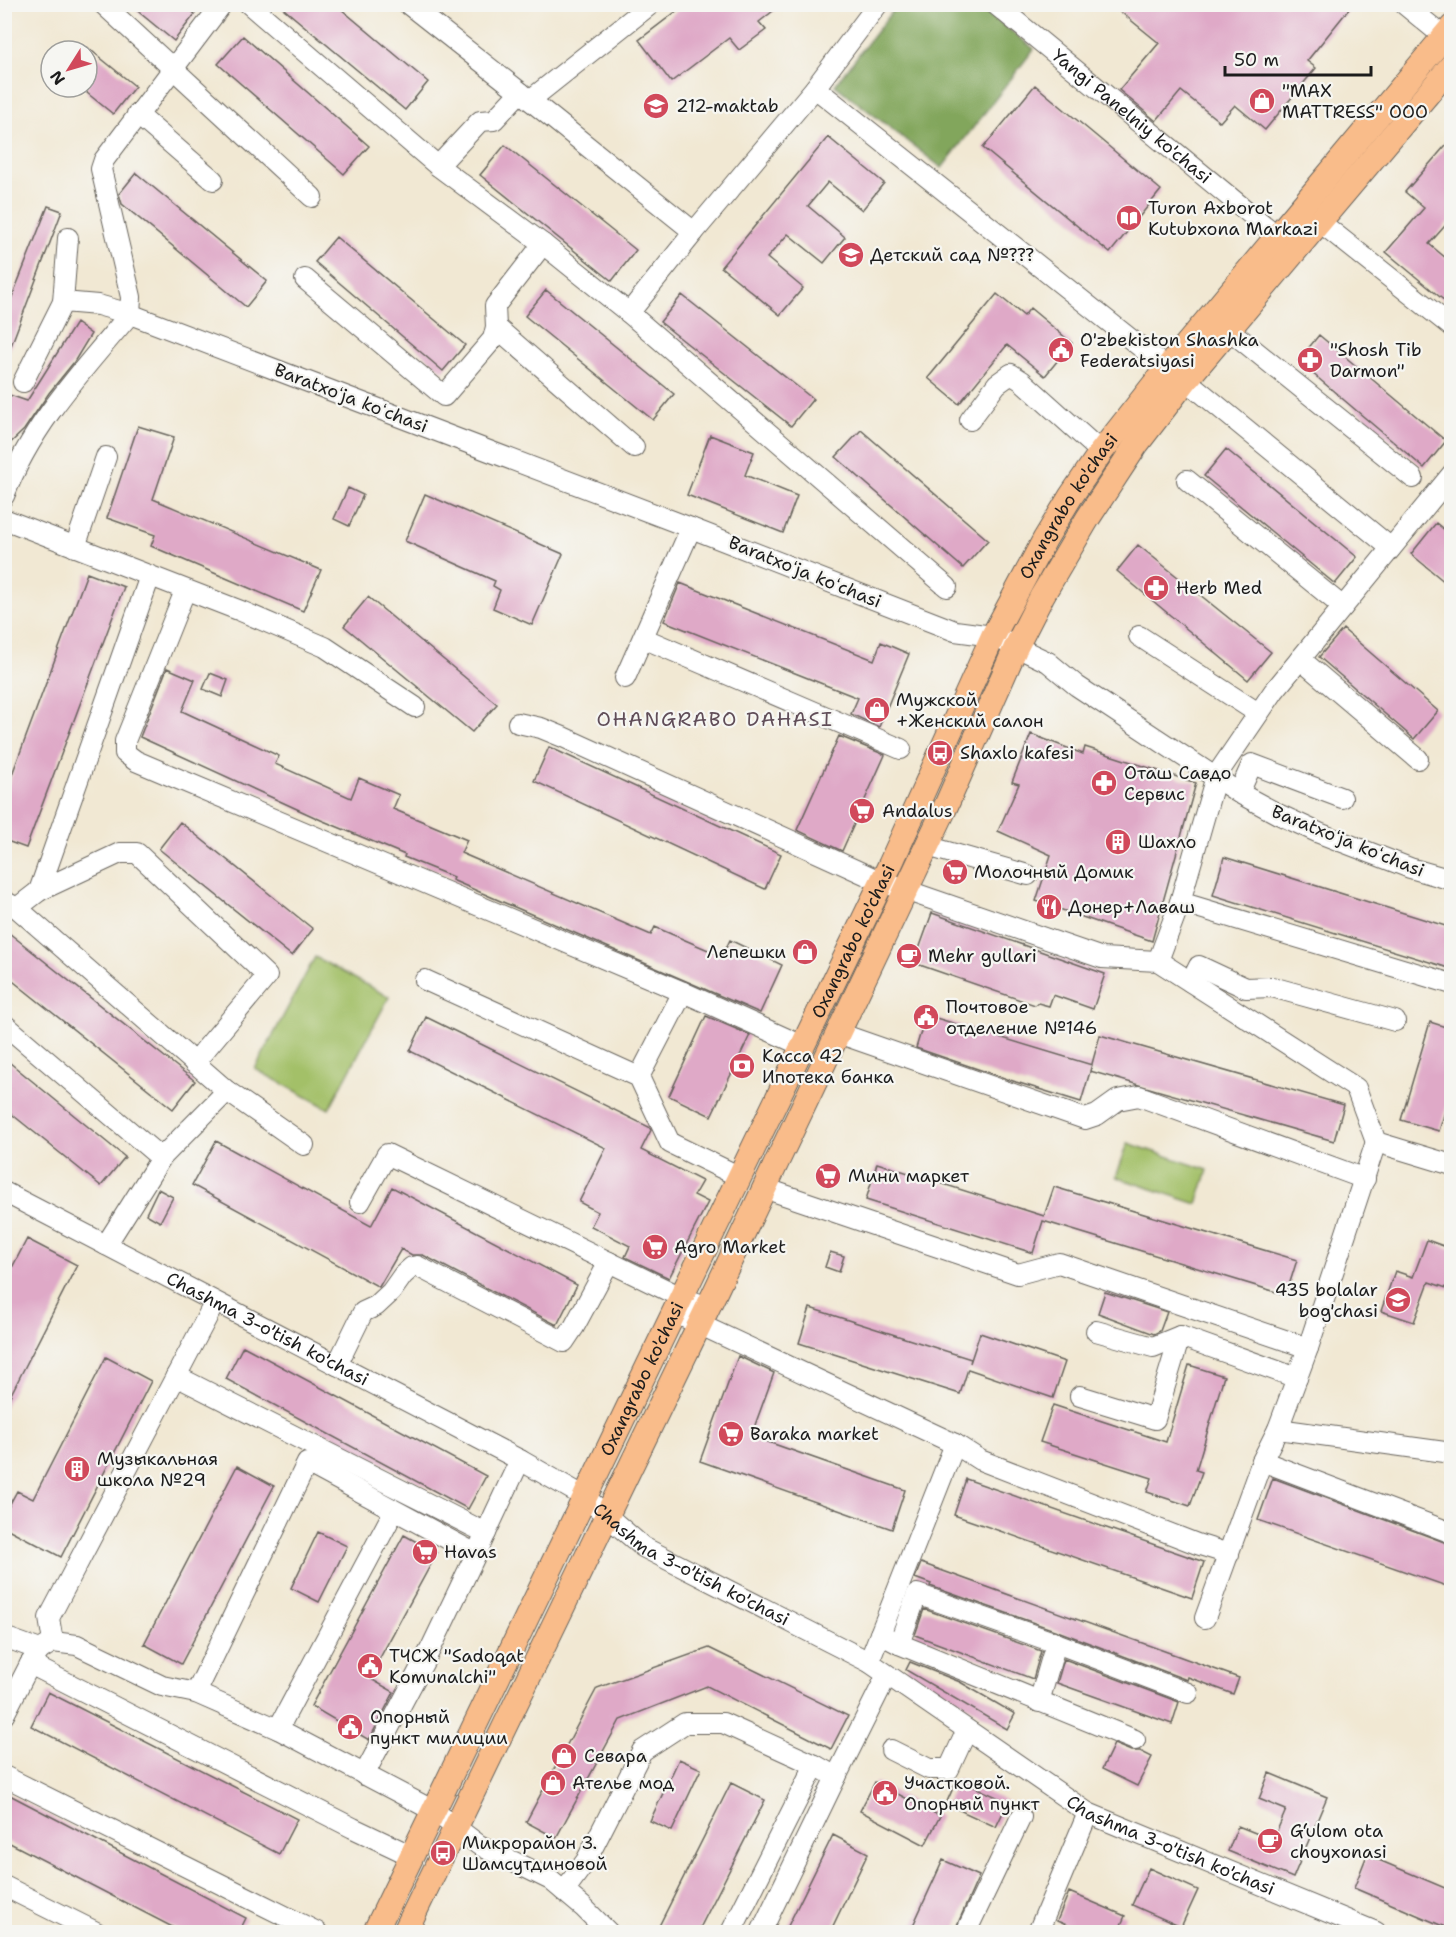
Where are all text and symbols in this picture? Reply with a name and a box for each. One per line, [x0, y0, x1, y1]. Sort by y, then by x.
north arrow [39, 39, 99, 99]
scale bar [1225, 39, 1370, 77]
street label: Yangi Panelniy ko'chasi [1047, 44, 1216, 189]
text: 50 m [1234, 48, 1279, 72]
text: N [45, 66, 70, 89]
place label: "MAX MATTRESS" ООО [1282, 79, 1428, 124]
shop icon: "MAX MATTRESS" ООО [1247, 86, 1277, 116]
school or university icon: 212-maktab [641, 91, 671, 121]
place label: 212-maktab [676, 94, 779, 118]
place label: Turon Axborot Kutubxona Markazi [1148, 196, 1318, 241]
library icon: Turon Axborot Kutubxona Markazi [1114, 203, 1144, 233]
school or university icon: Детский сад №??? [836, 240, 866, 270]
place label: Детский сад №??? [870, 243, 1034, 267]
place label: O'zbekiston Shashka Federatsiyasi [1080, 328, 1259, 373]
public building icon: O'zbekiston Shashka Federatsiyasi [1046, 335, 1076, 365]
place label: "Shosh Tib Darmon" [1330, 338, 1422, 383]
pharmacy icon: "Shosh Tib Darmon" [1295, 345, 1325, 375]
street label: Baratxoʻja koʻchasi [271, 358, 431, 438]
street label: Oxangrabo ko'chasi [1014, 428, 1123, 584]
street label: Baratxoʻja koʻchasi [725, 530, 885, 614]
pharmacy icon: Herb Med [1141, 573, 1171, 603]
place label: Herb Med [1176, 576, 1262, 600]
place label: Мужской +Женский салон [896, 688, 1044, 733]
shop icon: Мужской +Женский салон [862, 695, 892, 725]
district label: OHANGRABO DAHASI [596, 706, 834, 732]
bus stop icon: Shaxlo kafesi [925, 738, 955, 768]
place label: Shaxlo kafesi [960, 741, 1074, 765]
place label: Оташ Савдо Сервис [1124, 761, 1232, 806]
pharmacy icon: Оташ Савдо Сервис [1089, 768, 1119, 798]
supermarket icon: Andalus [847, 796, 877, 826]
place label: Andalus [882, 799, 953, 823]
street label: Baratxoʻja koʻchasi [1268, 799, 1428, 883]
building icon: Шахло [1103, 827, 1133, 857]
place label: Шахло [1138, 830, 1196, 854]
supermarket icon: Молочный Домик [940, 857, 970, 887]
street label: Oxangrabo ko'chasi [806, 860, 901, 1022]
place label: Молочный Домик [974, 860, 1134, 884]
restaurant icon: Донер+Лаваш [1034, 892, 1064, 922]
place label: Донер+Лаваш [1068, 895, 1195, 919]
shop icon: Лепешки [790, 937, 820, 967]
place label: Лепешки [707, 940, 786, 964]
cafe icon: Mehr gullari [894, 941, 924, 971]
place label: Mehr gullari [928, 944, 1037, 968]
place label: Почтовое отделение №146 [946, 995, 1097, 1040]
public building icon: Почтовое отделение №146 [911, 1002, 941, 1032]
place label: Касса 42 Ипотека банка [762, 1044, 894, 1089]
bank icon: Касса 42 Ипотека банка [727, 1051, 757, 1081]
supermarket icon: Мини маркет [813, 1161, 843, 1191]
place label: Мини маркет [848, 1164, 970, 1188]
supermarket icon: Agro Market [640, 1232, 670, 1262]
place label: Agro Market [674, 1235, 786, 1259]
street label: Chashma 3-o'tish ko'chasi [162, 1266, 373, 1391]
place label: 435 bolalar bog'chasi [1275, 1278, 1378, 1323]
school or university icon: 435 bolalar bog'chasi [1383, 1285, 1413, 1315]
street label: Oxangrabo ko'chasi [594, 1298, 689, 1460]
supermarket icon: Baraka market [716, 1419, 746, 1449]
place label: Baraka market [750, 1422, 879, 1446]
place label: Музыкальная школа №29 [97, 1447, 218, 1492]
building icon: Музыкальная школа №29 [62, 1454, 92, 1484]
street label: Chashma 3-o'tish ko'chasi [588, 1497, 793, 1631]
supermarket icon: Havas [410, 1537, 440, 1567]
place label: Havas [444, 1540, 497, 1564]
place label: ТЧСЖ "Sadoqat Komunalchi" [389, 1644, 524, 1689]
public building icon: ТЧСЖ "Sadoqat Komunalchi" [355, 1651, 385, 1681]
place label: Опорный пункт милиции [370, 1705, 508, 1750]
public building icon: Опорный пункт милиции [335, 1712, 365, 1742]
shop icon: Севара [549, 1741, 579, 1771]
place label: Севара [584, 1744, 647, 1768]
shop icon: Ателье мод [538, 1768, 568, 1798]
place label: Ателье мод [572, 1771, 675, 1795]
place label: Участковой. Опорный пункт [904, 1771, 1040, 1816]
public building icon: Участковой. Опорный пункт [870, 1778, 900, 1808]
street label: Chashma 3-o'tish ko'chasi [1061, 1790, 1278, 1901]
place label: G‘ulom ota choyxonasi [1290, 1819, 1387, 1864]
cafe icon: G‘ulom ota choyxonasi [1255, 1826, 1285, 1856]
place label: Микрорайон З. Шамсутдиновой [462, 1831, 608, 1876]
bus stop icon: Микрорайон З. Шамсутдиновой [428, 1838, 458, 1868]

